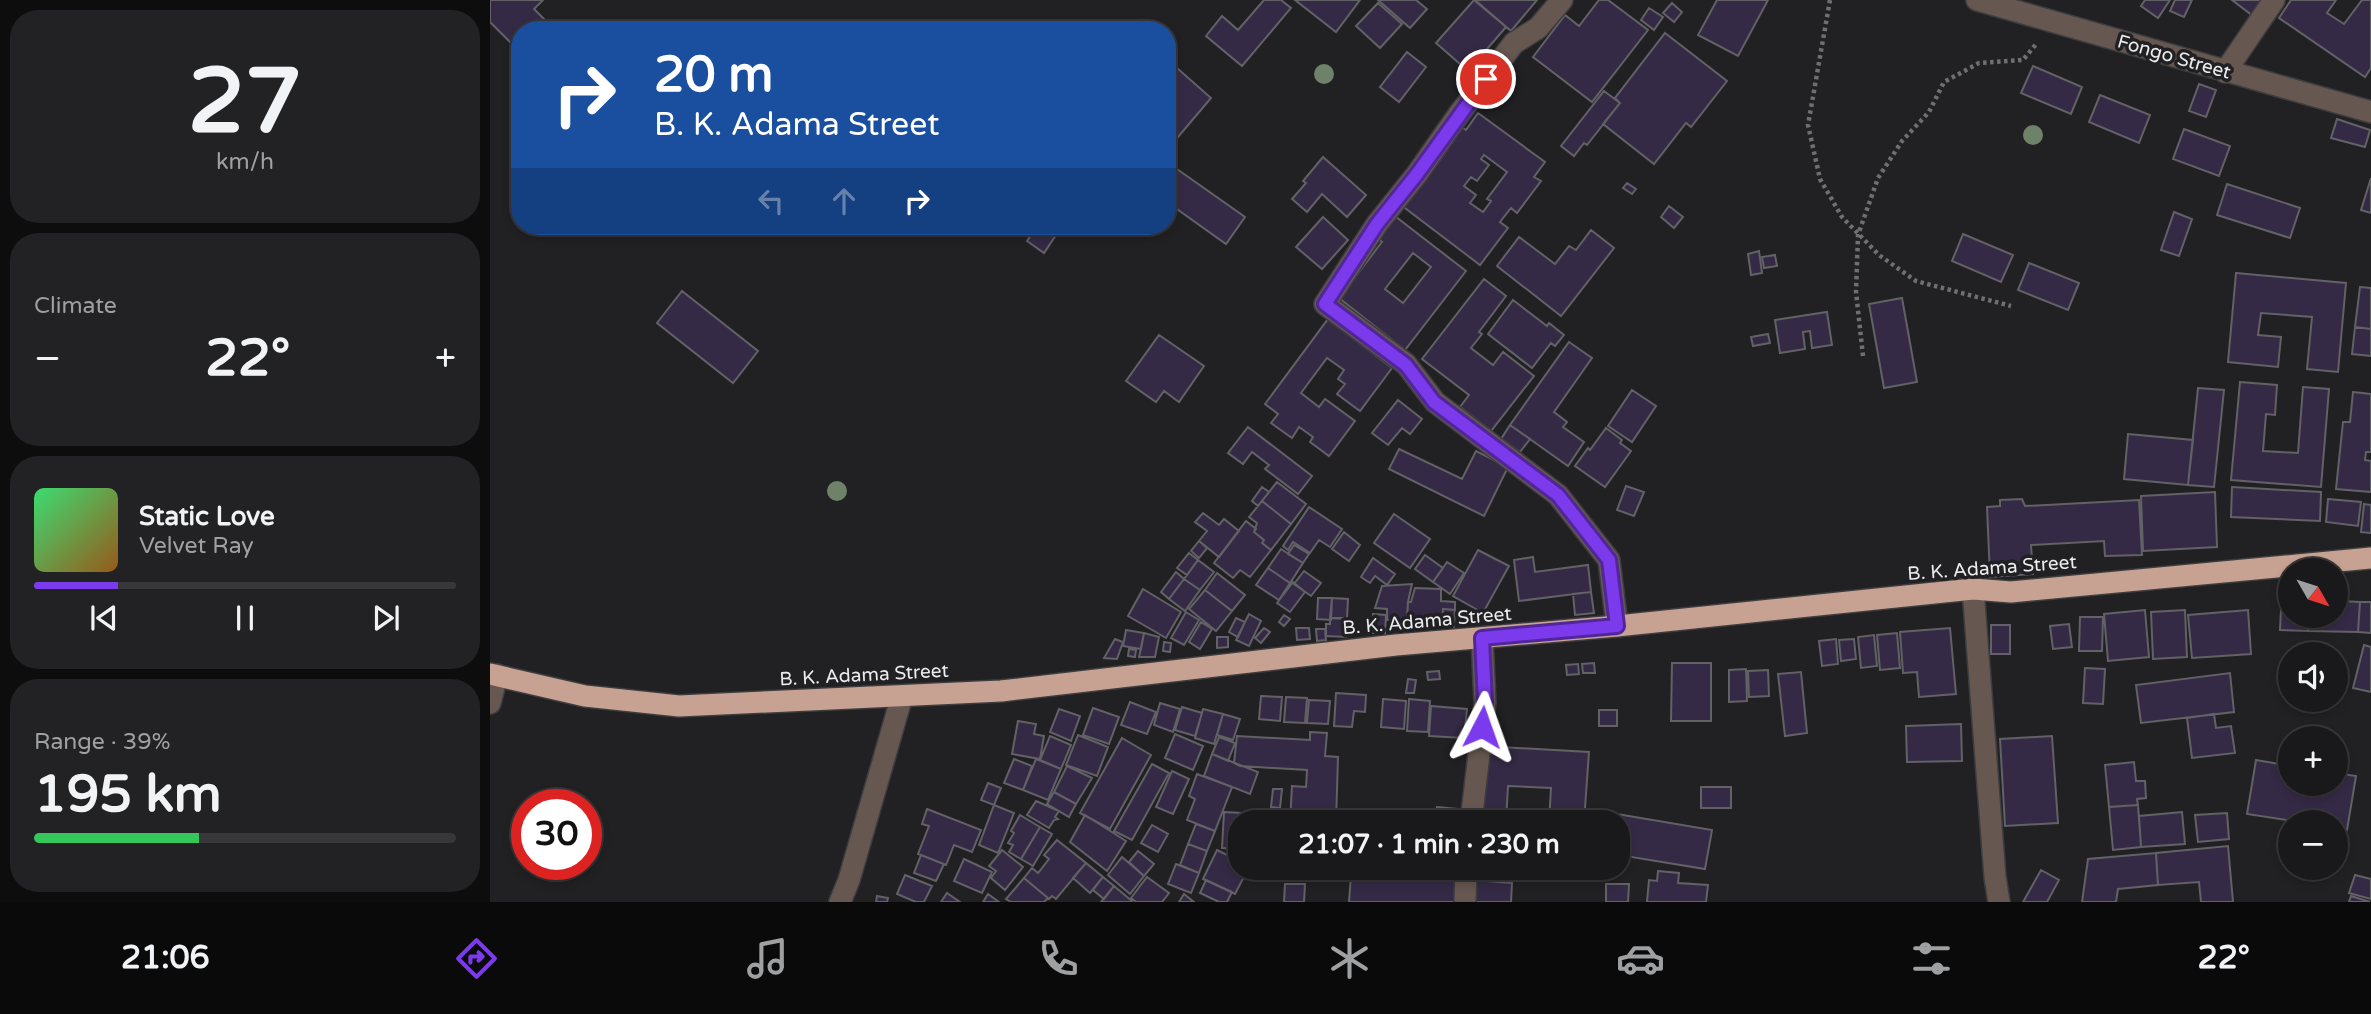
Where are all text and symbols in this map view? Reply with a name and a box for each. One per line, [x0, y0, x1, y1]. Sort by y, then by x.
street label: Fongo Street [2115, 30, 2233, 84]
text: 20 m [654, 46, 773, 105]
text: 27 [188, 47, 302, 157]
icon: right [539, 49, 630, 140]
pin [1456, 49, 1516, 109]
icon: arrive [1467, 60, 1505, 98]
text: B. K. Adama Street [654, 106, 940, 144]
text: km/h [216, 148, 274, 176]
icon: left [752, 182, 790, 220]
icon: ahead [825, 182, 863, 220]
icon: right [898, 182, 936, 220]
text: Climate [34, 292, 117, 320]
text: 22° [205, 327, 290, 390]
text: − [34, 336, 61, 382]
text: + [435, 336, 456, 382]
text: Static Love [139, 501, 275, 532]
text: Velvet Ray [139, 532, 254, 560]
street label: B. K. Adama Street [1907, 551, 2077, 585]
north arrow [2278, 558, 2348, 628]
map controls [2278, 558, 2348, 880]
icon: previous [85, 599, 123, 637]
icon: pause [226, 599, 264, 637]
icon: next [367, 599, 405, 637]
street label: B. K. Adama Street [1342, 603, 1512, 639]
button: sound [2278, 642, 2348, 712]
street label: B. K. Adama Street [779, 660, 949, 690]
position arrow [1445, 690, 1519, 764]
button: + [2278, 726, 2348, 796]
text: Range · 39% [34, 728, 170, 756]
text: 195 km [34, 763, 222, 826]
speed limit sign: 30 [511, 789, 602, 880]
button: − [2278, 810, 2348, 880]
text: 21:07 · 1 min · 230 m [1298, 829, 1560, 860]
icon: directions [452, 934, 501, 983]
icon: music [743, 934, 792, 983]
icon: phone [1034, 934, 1083, 983]
icon: climate [1325, 934, 1374, 983]
icon: car [1616, 934, 1665, 983]
icon: filters [1907, 934, 1956, 983]
text: 21:06 [121, 939, 210, 977]
text: 22° [2198, 939, 2250, 977]

